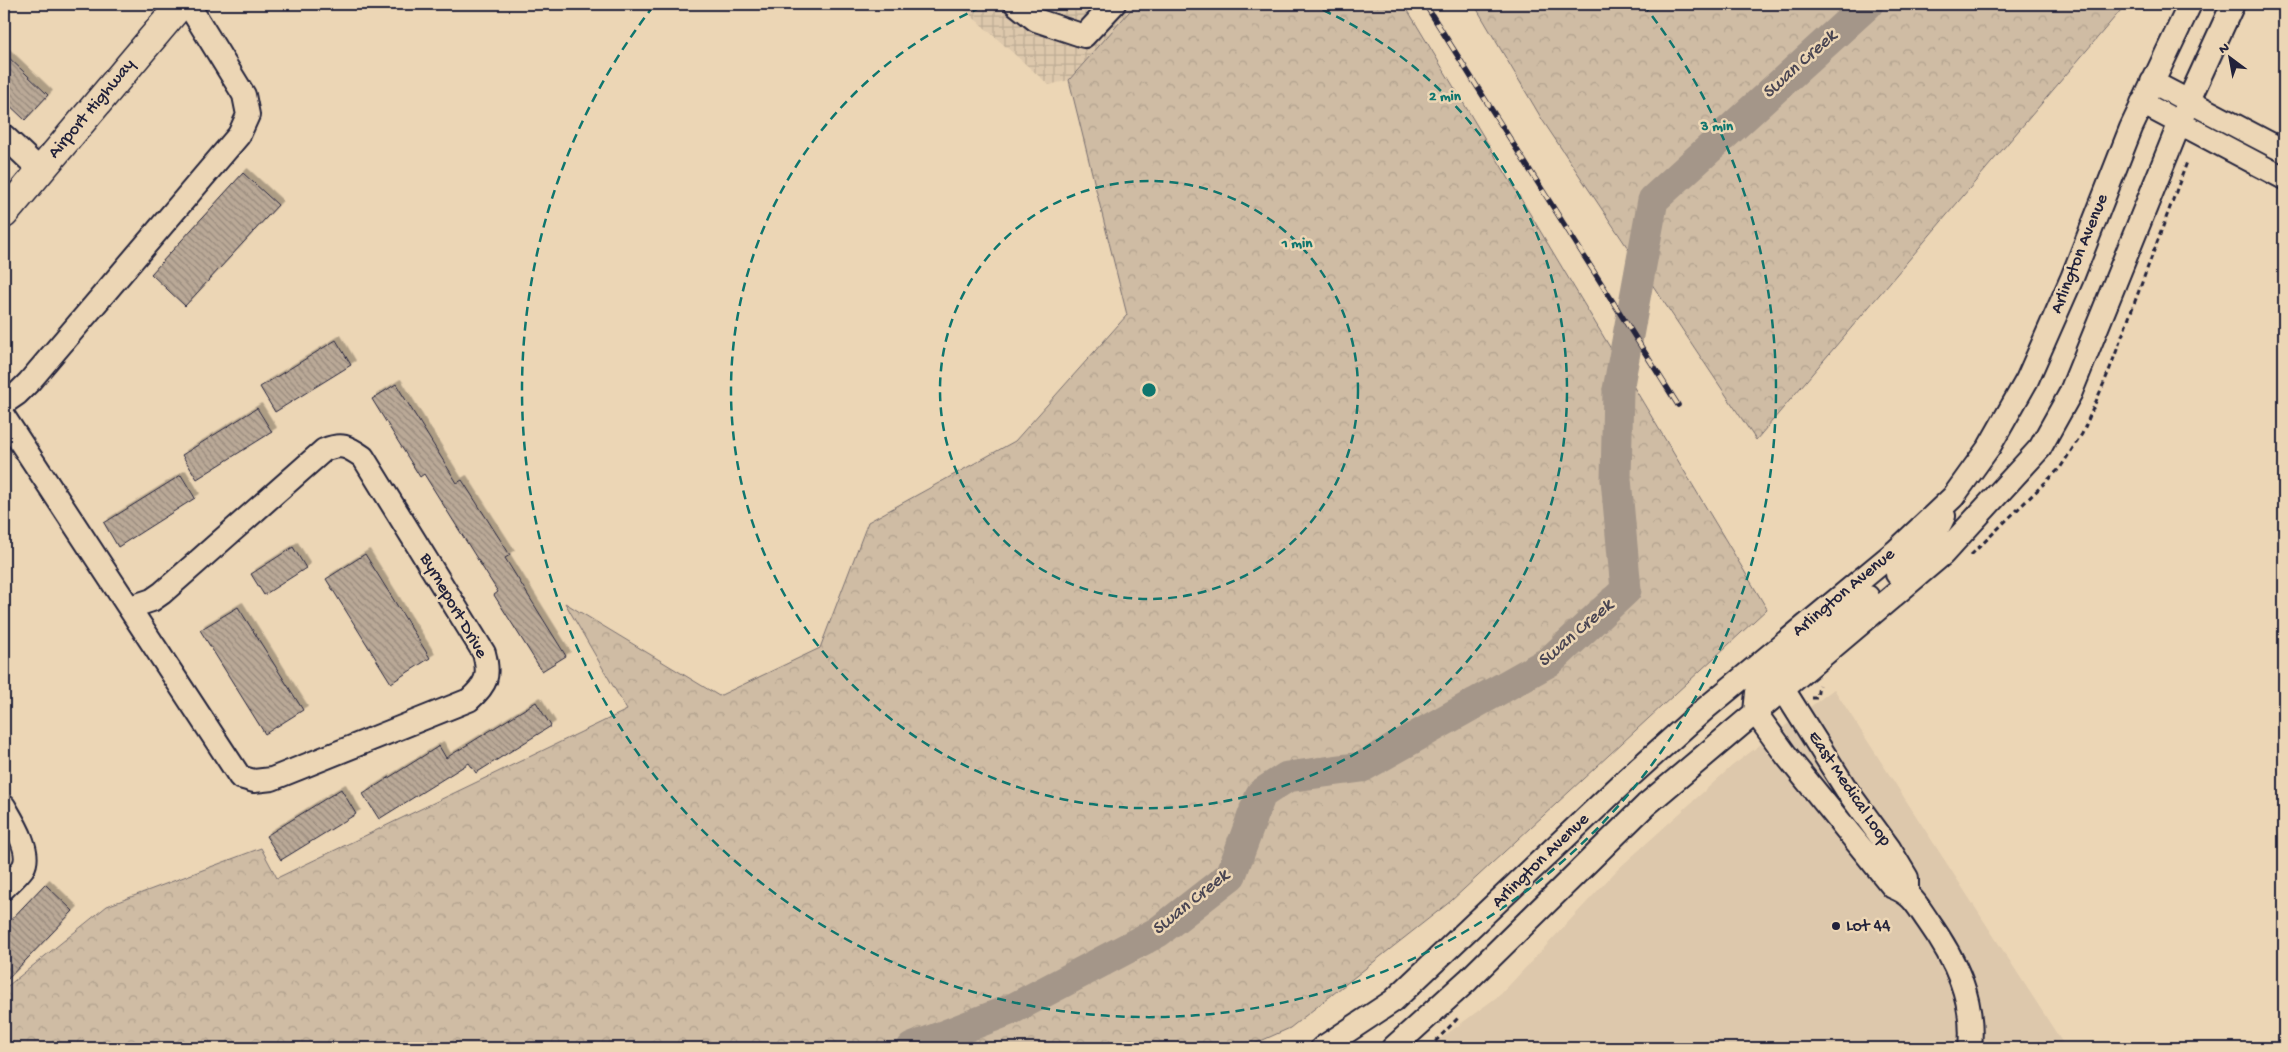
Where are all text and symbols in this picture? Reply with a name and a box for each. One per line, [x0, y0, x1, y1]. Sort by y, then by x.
water label: Swan Creek [1758, 24, 1843, 105]
north arrow [2206, 32, 2256, 82]
text: N [2216, 39, 2233, 59]
street label: Airport Highway [44, 55, 140, 163]
text: 2 min [1429, 88, 1462, 106]
text: 3 min [1700, 118, 1734, 136]
street label: Arlington Avenue [2046, 190, 2114, 317]
text: 1 min [1281, 235, 1313, 253]
centre of rings [1140, 381, 1158, 399]
street label: Arlington Avenue [1788, 544, 1900, 642]
street label: Byrneport Drive [414, 549, 492, 663]
water label: Swan Creek [1533, 594, 1620, 673]
street label: East Medical Loop [1803, 728, 1895, 851]
street label: Arlington Avenue [1488, 809, 1595, 913]
water label: Swan Creek [1148, 864, 1235, 941]
place label: Lot 44 [1846, 916, 1891, 937]
marker: Lot 44 [1830, 920, 1842, 932]

